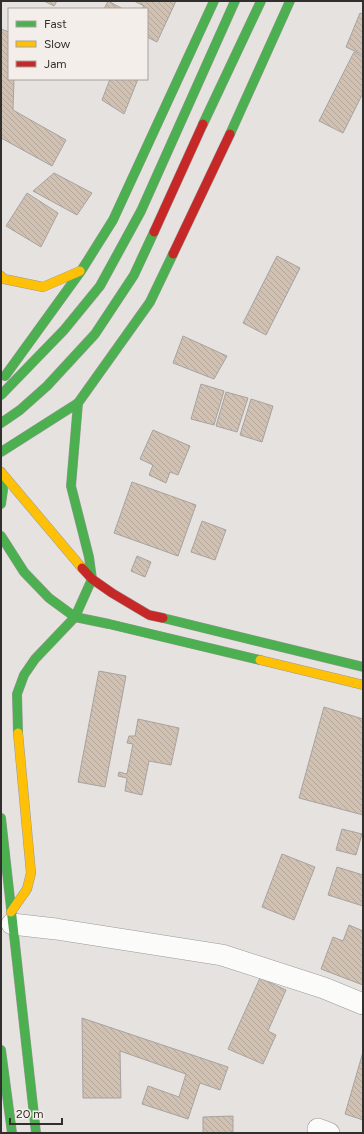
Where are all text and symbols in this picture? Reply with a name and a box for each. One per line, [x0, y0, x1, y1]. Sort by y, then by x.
legend [8, 8, 148, 80]
text: Fast [44, 17, 67, 31]
text: Slow [44, 37, 71, 51]
text: Jam [44, 57, 67, 71]
scale bar [10, 1100, 62, 1126]
text: 20 m [16, 1107, 44, 1121]

